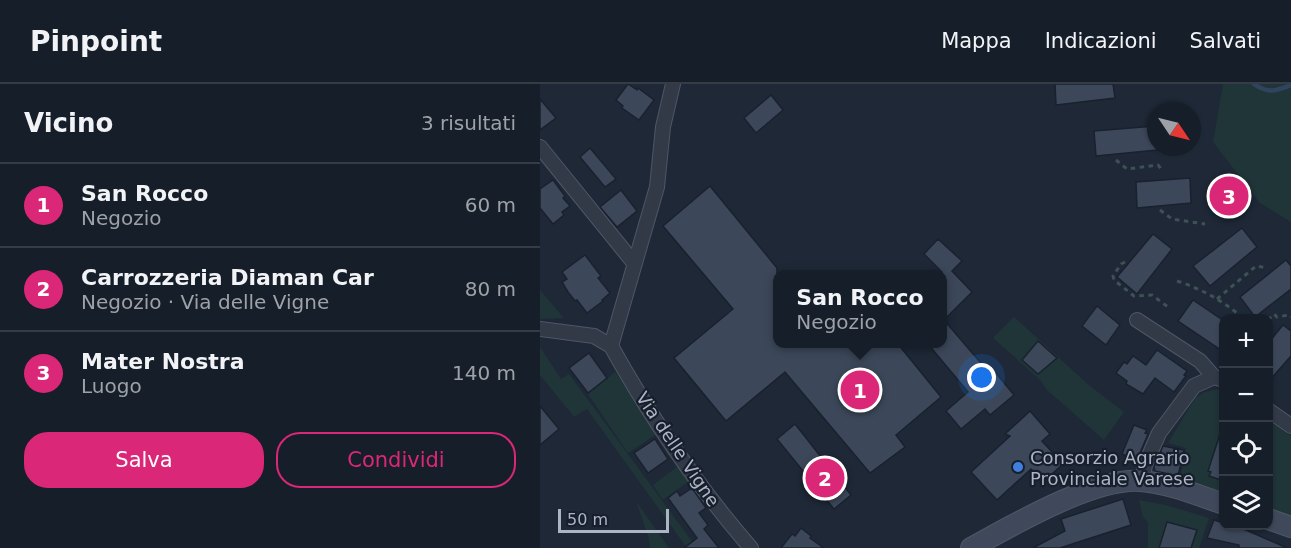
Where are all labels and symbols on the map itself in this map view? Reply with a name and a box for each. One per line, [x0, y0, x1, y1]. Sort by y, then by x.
north arrow [1147, 102, 1201, 156]
pin: 3 [1210, 174, 1248, 218]
your location [967, 363, 996, 392]
pin: 1 [840, 368, 880, 412]
street label: Via delle Vigne [632, 388, 724, 510]
place label: Consorzio Agrario Provinciale Varese [1030, 447, 1194, 489]
pin: 2 [806, 456, 844, 500]
marker: Consorzio Agrario Provinciale Varese [1011, 460, 1025, 474]
scale bar [558, 506, 669, 534]

